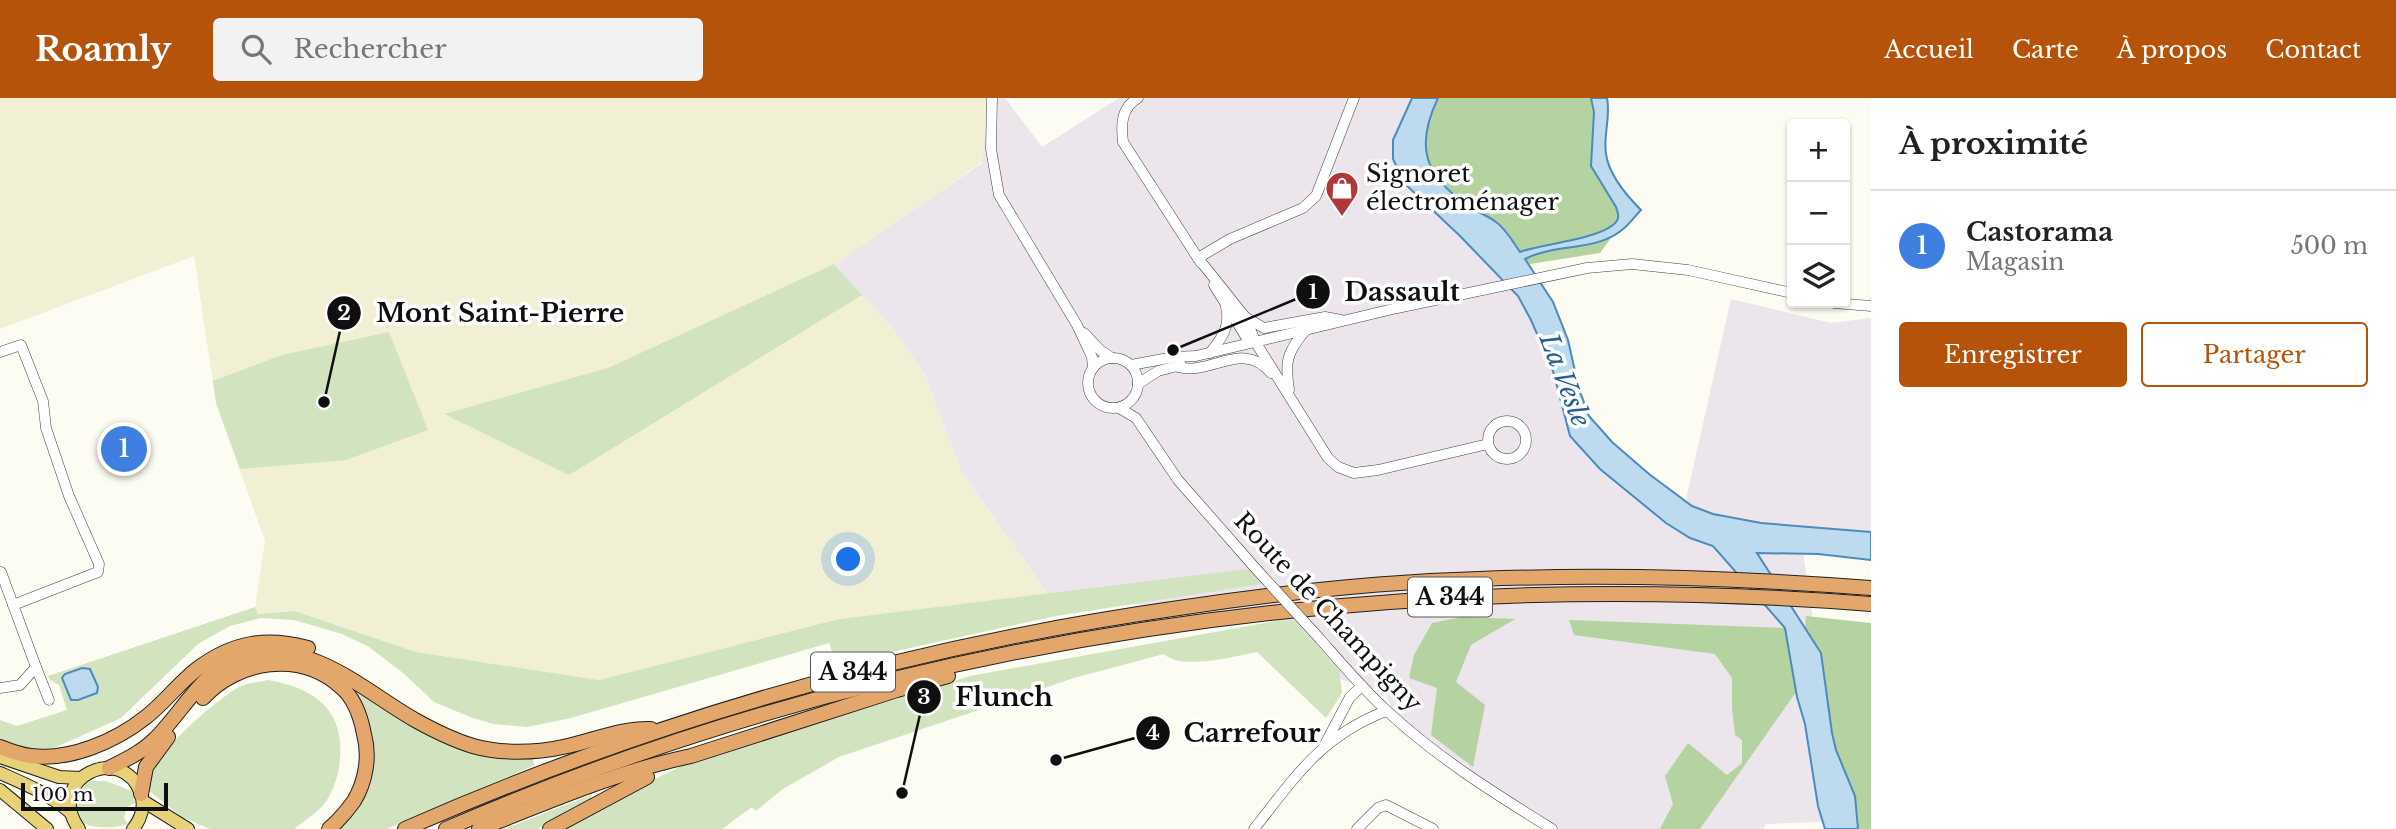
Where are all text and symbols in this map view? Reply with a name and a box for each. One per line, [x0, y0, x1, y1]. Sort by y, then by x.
search box [213, 18, 703, 81]
text: Roamly [35, 29, 171, 70]
icon: search [237, 30, 275, 68]
text: Rechercher [293, 33, 447, 65]
text: Accueil [1884, 35, 1974, 64]
text: Carte [2012, 35, 2079, 64]
text: À propos [2117, 35, 2227, 64]
text: Contact [2265, 35, 2361, 64]
map controls [1787, 119, 1850, 308]
button: + [1787, 119, 1850, 182]
text: À proximité [1899, 125, 2088, 162]
place label: Signoret électroménager [1366, 159, 1559, 216]
shop icon: Signoret électroménager [1323, 169, 1361, 218]
button: − [1787, 182, 1850, 245]
text: Castorama [1966, 216, 2113, 248]
text: 1 [1917, 232, 1927, 260]
text: 500 m [2291, 232, 2368, 260]
button: layers [1787, 245, 1850, 308]
text: Magasin [1966, 248, 2064, 276]
callout: Dassault [1295, 269, 1474, 316]
text: Dassault [1344, 276, 1460, 308]
text: 1 [1308, 279, 1318, 305]
callout: Mont Saint-Pierre [327, 290, 638, 337]
text: Mont Saint-Pierre [376, 297, 624, 329]
text: 2 [337, 300, 351, 326]
button: Enregistrer [1899, 322, 2127, 387]
button: Partager [2141, 322, 2368, 387]
water label: La Vesle [1532, 328, 1597, 431]
pin: 1 [101, 423, 147, 475]
street label: Route de Champigny [1228, 506, 1429, 718]
your location [831, 542, 865, 576]
road number: A 344 [1408, 578, 1492, 617]
road number: A 344 [811, 652, 895, 692]
callout: Flunch [906, 674, 1067, 721]
text: Flunch [955, 681, 1053, 713]
text: 3 [917, 684, 931, 710]
callout: Carrefour [1135, 709, 1335, 756]
text: Carrefour [1184, 717, 1321, 749]
text: 4 [1146, 720, 1160, 746]
scale bar [21, 780, 168, 812]
text: 100 m [32, 783, 93, 806]

